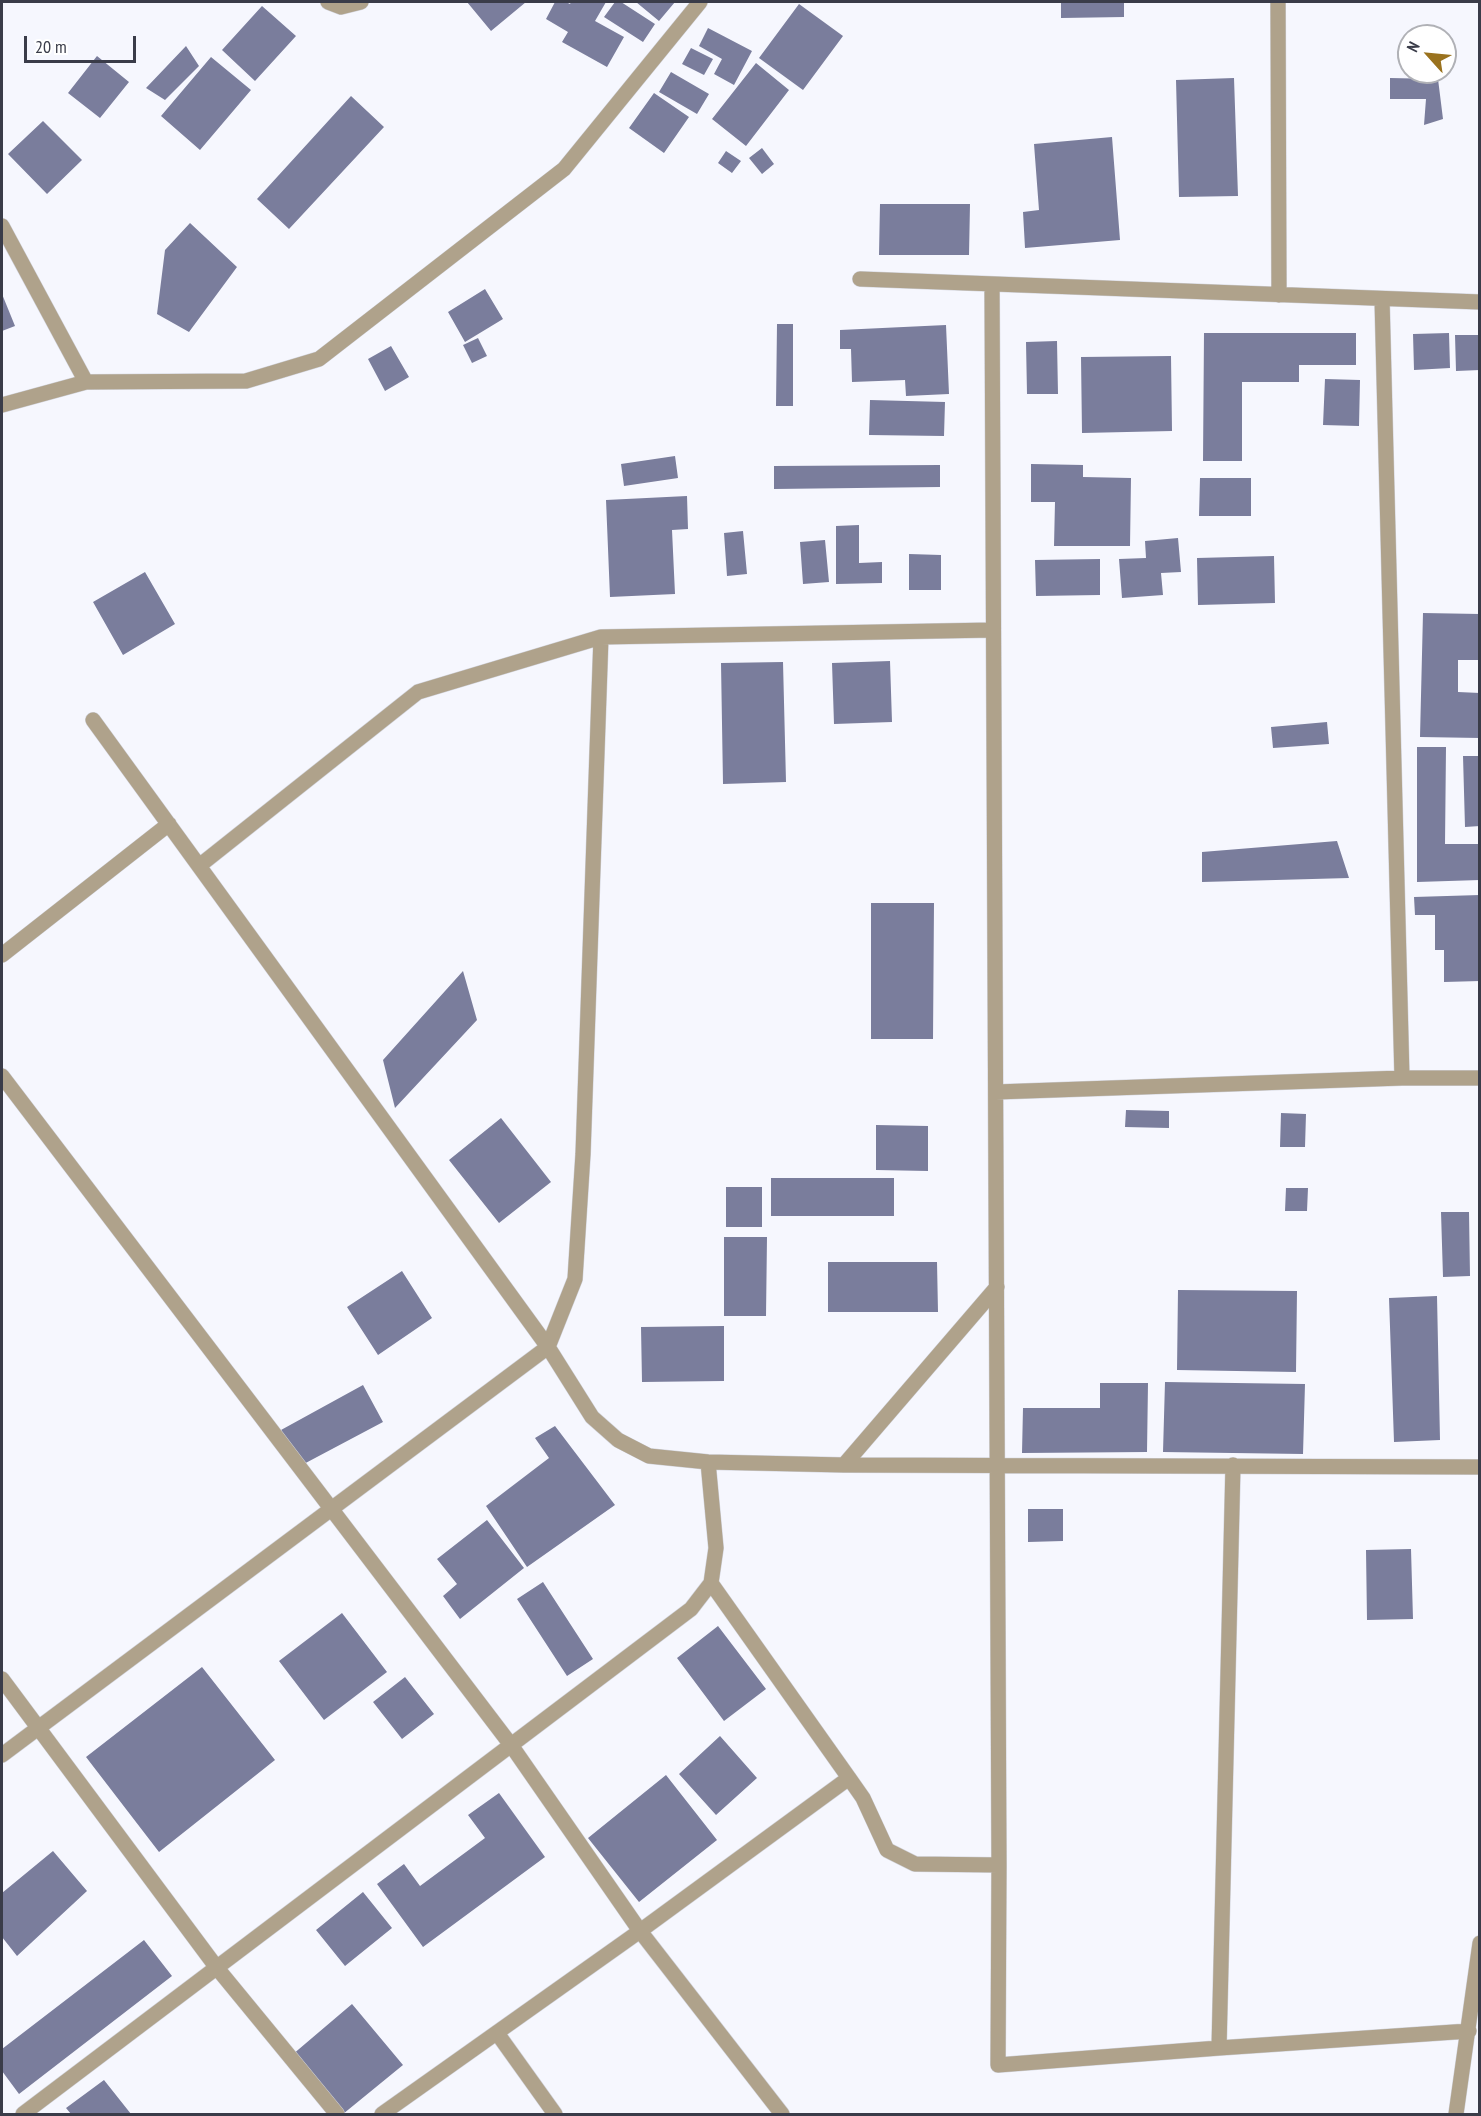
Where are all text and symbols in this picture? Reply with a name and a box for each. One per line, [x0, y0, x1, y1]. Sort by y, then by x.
scale bar [27, 24, 140, 62]
north arrow [1397, 24, 1457, 84]
text: 20 m [35, 35, 67, 58]
text: N [1402, 38, 1424, 55]

